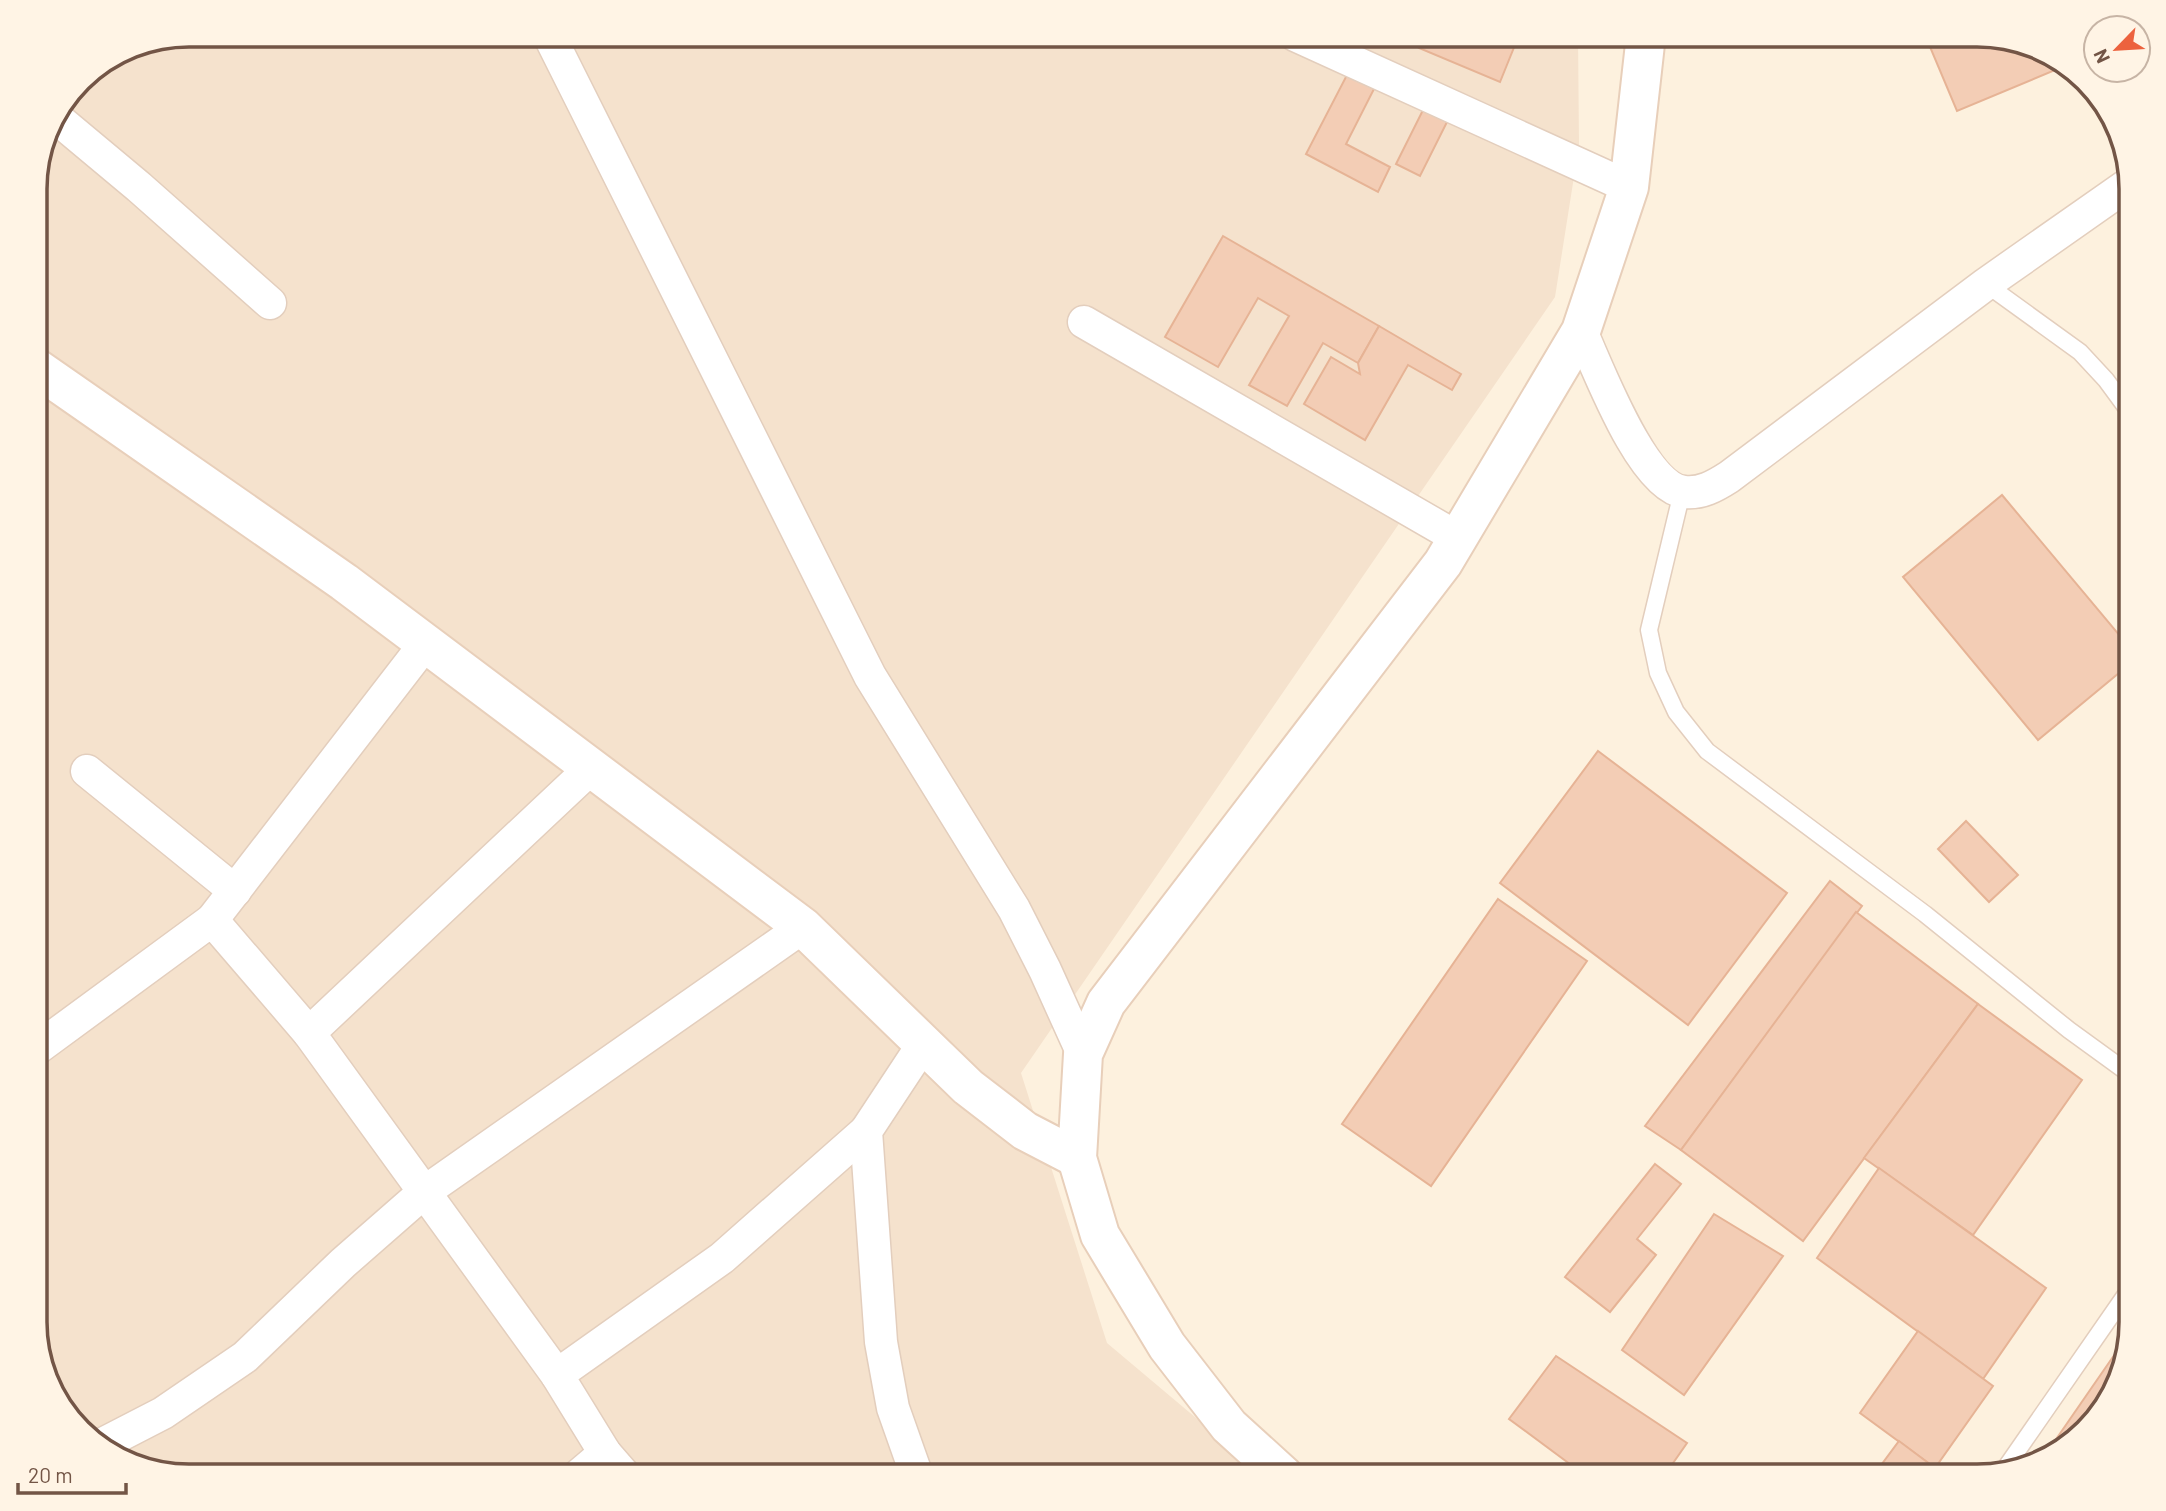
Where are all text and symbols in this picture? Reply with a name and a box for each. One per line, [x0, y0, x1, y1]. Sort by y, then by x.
north arrow [2082, 14, 2152, 84]
text: N [2088, 46, 2114, 67]
scale bar [18, 1452, 126, 1496]
text: 20 m [28, 1462, 73, 1487]

